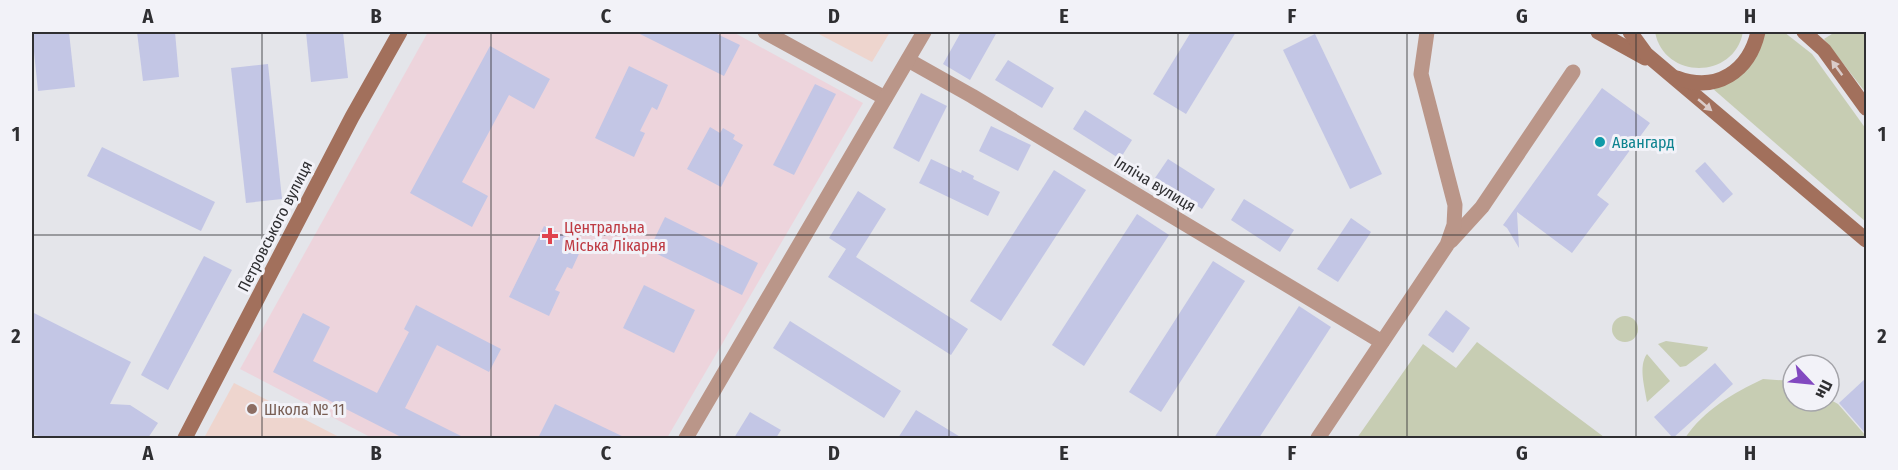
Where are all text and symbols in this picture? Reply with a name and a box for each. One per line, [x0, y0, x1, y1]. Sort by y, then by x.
text: A [142, 4, 155, 28]
text: B [370, 4, 382, 28]
text: C [601, 4, 612, 28]
text: D [828, 4, 840, 28]
text: E [1059, 4, 1069, 28]
text: F [1288, 4, 1297, 28]
text: G [1516, 4, 1528, 28]
text: H [1744, 4, 1756, 28]
one-way arrow [1831, 60, 1843, 76]
one-way arrow [1698, 98, 1713, 110]
text: 1 [12, 122, 20, 146]
text: 1 [1878, 122, 1886, 146]
place label: Авангард [1612, 133, 1675, 152]
marker: Авангард [1593, 135, 1607, 149]
street label: Ілліча вулиця [1111, 152, 1199, 216]
street label: Петровського вулиця [234, 157, 316, 295]
place label: Центральна Міська Лікарня [564, 218, 666, 255]
marker: Центральна Міська Лікарня [541, 227, 559, 245]
text: 2 [10, 324, 21, 348]
text: 2 [1876, 324, 1887, 348]
north arrow [1781, 353, 1841, 413]
text: Пн [1812, 377, 1837, 402]
place label: Школа № 11 [264, 400, 345, 419]
marker: Школа № 11 [245, 402, 259, 416]
text: A [142, 441, 155, 465]
text: B [370, 441, 382, 465]
text: C [601, 441, 612, 465]
text: D [828, 441, 840, 465]
text: E [1059, 441, 1069, 465]
text: F [1288, 441, 1297, 465]
text: G [1516, 441, 1528, 465]
text: H [1744, 441, 1756, 465]

